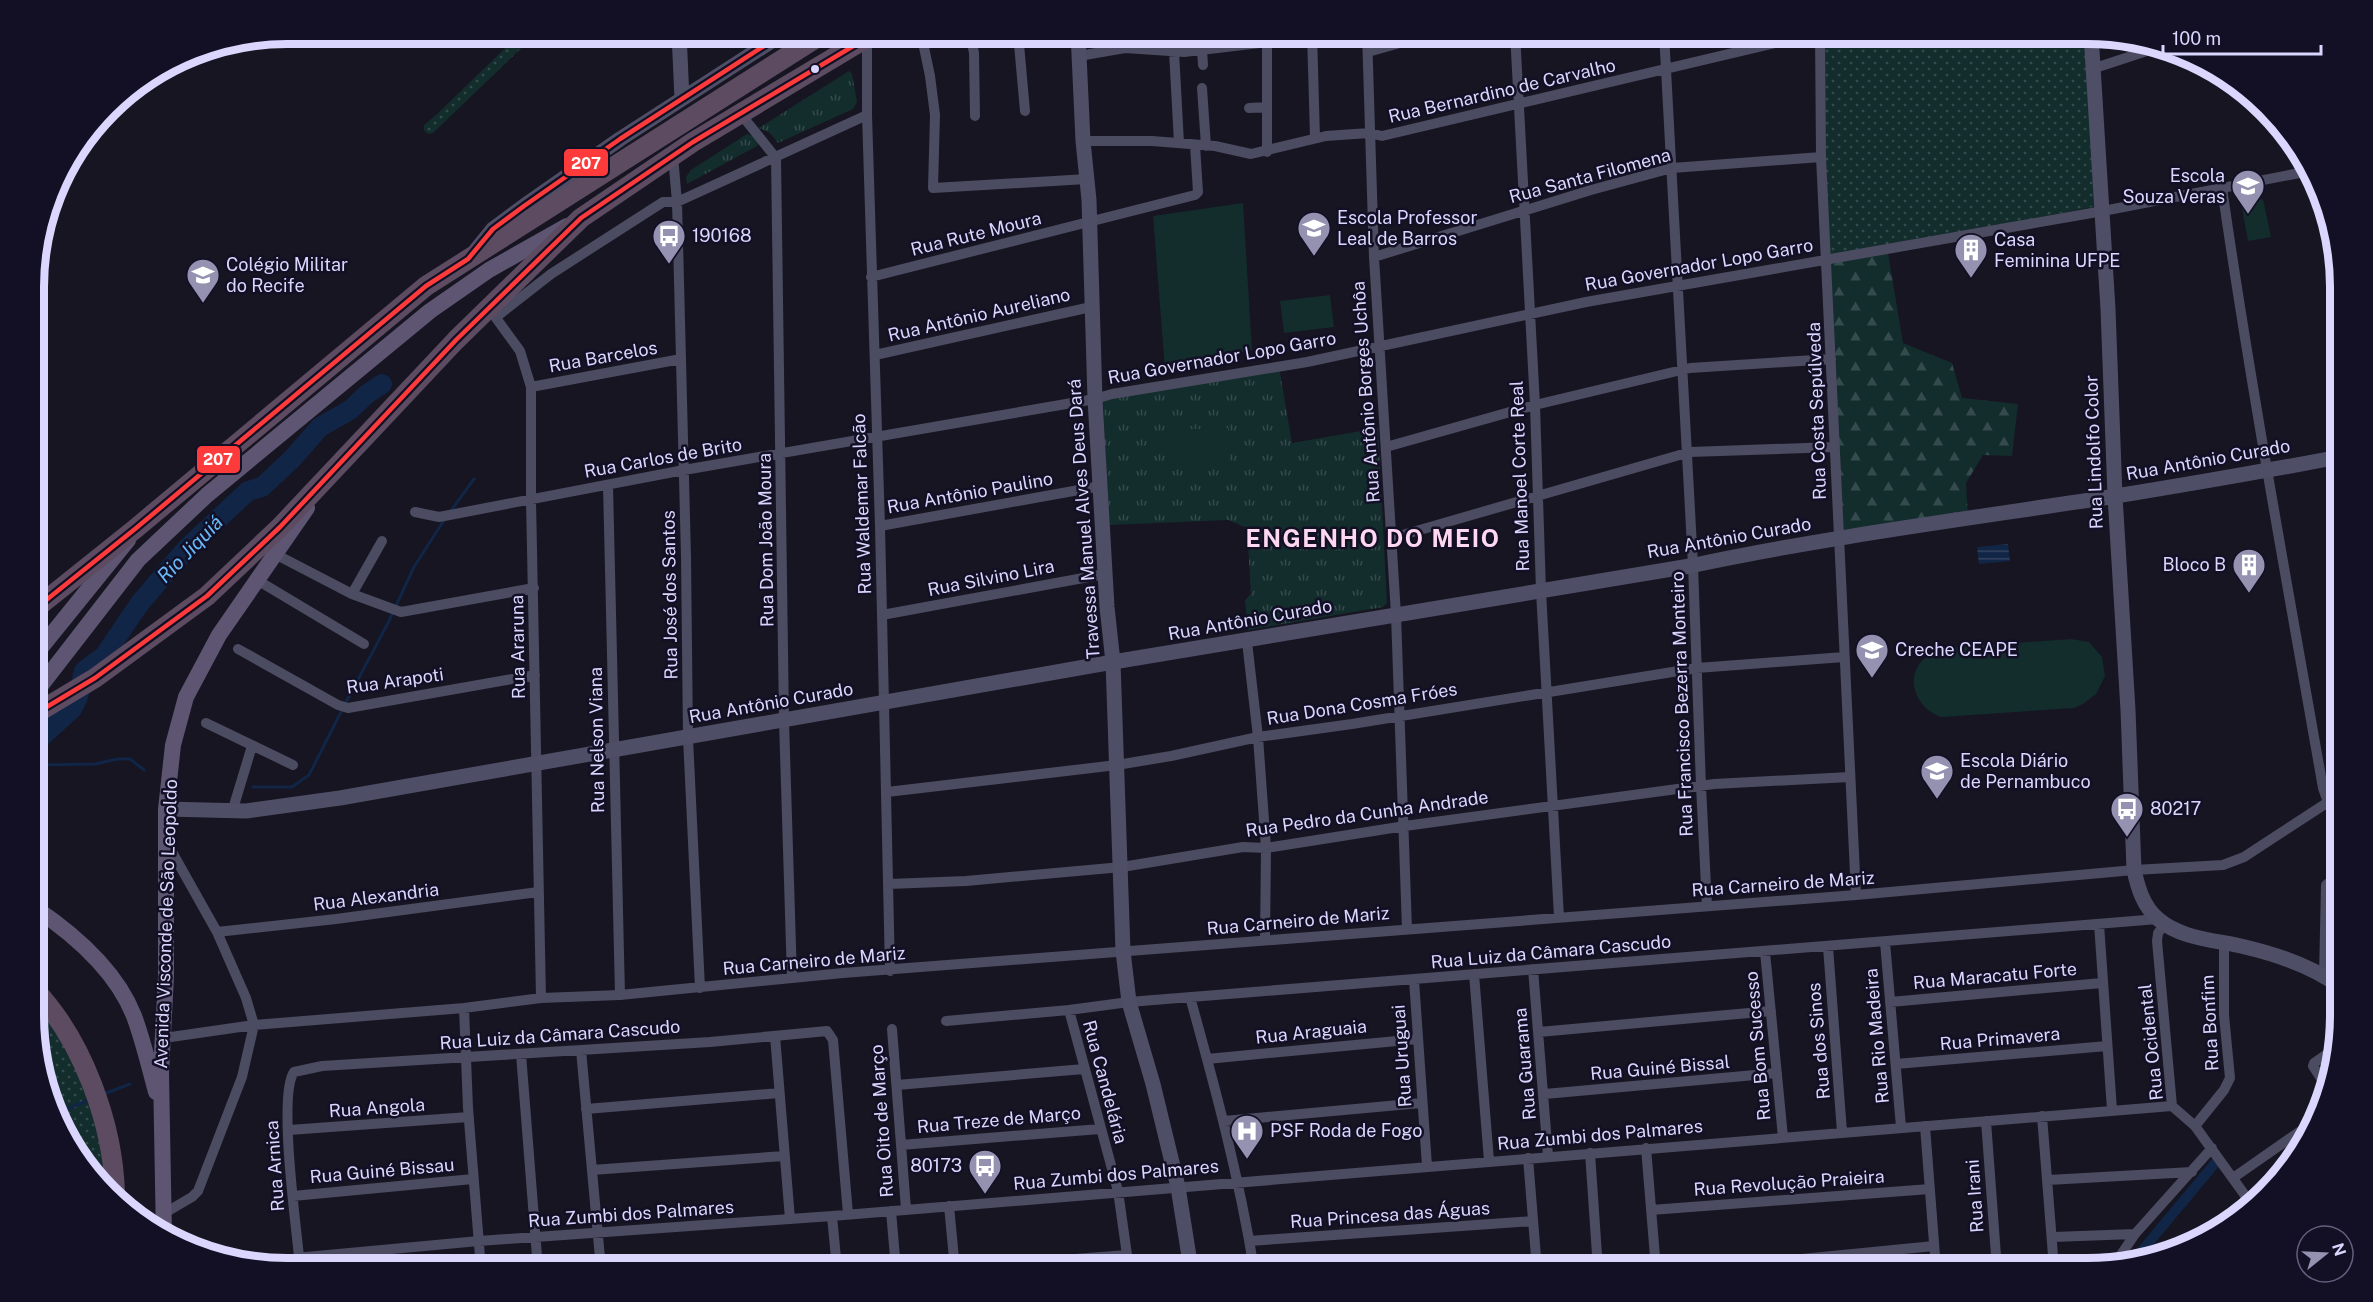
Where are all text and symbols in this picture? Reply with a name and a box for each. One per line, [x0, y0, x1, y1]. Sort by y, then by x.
scale bar [2163, 18, 2320, 56]
text: 100 m [2172, 28, 2221, 49]
street label: Rua Bernardino de Carvalho [1386, 54, 1618, 127]
unlabelled marker [809, 63, 821, 75]
street label: Rua Santa Filomena [1507, 144, 1673, 207]
line badge: 207 [563, 148, 609, 177]
text: 207 [571, 154, 601, 173]
place label: Escola Souza Veras [2123, 165, 2225, 207]
school or university icon: Escola Souza Veras [2230, 168, 2266, 215]
street label: Rua Rute Moura [908, 207, 1043, 260]
place label: Escola Professor Leal de Barros [1337, 207, 1477, 249]
school or university icon: Escola Professor Leal de Barros [1296, 210, 1332, 257]
bus stop icon: 190168 [651, 218, 687, 265]
place label: 190168 [692, 225, 752, 246]
place label: Casa Feminina UFPE [1994, 229, 2120, 271]
building icon: Casa Feminina UFPE [1953, 232, 1989, 279]
street label: Rua Governador Lopo Garro [1583, 234, 1815, 295]
place label: Colégio Militar do Recife [226, 254, 348, 296]
school or university icon: Colégio Militar do Recife [185, 257, 221, 304]
street label: Rua Antônio Borges Uchôa [1347, 281, 1384, 503]
street label: Rua Antônio Aureliano [886, 283, 1072, 346]
street label: Rua Costa Sepúlveda [1803, 322, 1830, 500]
street label: Rua Governador Lopo Garro [1106, 327, 1338, 388]
street label: Rua Barcelos [547, 337, 659, 376]
street label: Rua Lindolfo Color [2080, 375, 2107, 530]
street label: Travessa Manuel Alves Deus Dará [1063, 378, 1104, 660]
street label: Rua Manoel Corte Real [1506, 380, 1533, 572]
street label: Rua Waldemar Falcão [848, 413, 875, 595]
street label: Rua Carlos de Brito [582, 433, 744, 482]
street label: Rua Antônio Curado [2124, 435, 2292, 484]
line badge: 207 [196, 445, 241, 474]
text: 207 [203, 450, 233, 469]
street label: Rua Dom João Moura [753, 453, 778, 627]
street label: Rua Antônio Paulino [885, 468, 1055, 517]
water label: Rio Jiquiá [152, 510, 228, 588]
street label: Rua José dos Santos [658, 510, 681, 680]
street label: Rua Antônio Curado [1645, 513, 1813, 562]
district label: ENGENHO DO MEIO [1246, 524, 1500, 552]
building icon: Bloco B [2231, 547, 2267, 594]
place label: Bloco B [2163, 554, 2226, 575]
street label: Rua Silvino Lira [926, 555, 1056, 600]
street label: Rua Francisco Bezerra Monteiro [1666, 571, 1697, 837]
street label: Rua Araruna [506, 595, 529, 699]
street label: Rua Antônio Curado [1166, 595, 1334, 644]
school or university icon: Creche CEAPE [1854, 632, 1890, 679]
place label: Creche CEAPE [1895, 639, 2018, 660]
street label: Rua Arapoti [345, 663, 445, 698]
street label: Rua Nelson Viana [585, 667, 608, 813]
street label: Rua Antônio Curado [687, 678, 855, 727]
street label: Rua Dona Cosma Fróes [1265, 678, 1459, 729]
place label: Escola Diário de Pernambuco [1960, 750, 2091, 792]
school or university icon: Escola Diário de Pernambuco [1919, 753, 1955, 800]
street label: Avenida Visconde de São Leopoldo [150, 779, 181, 1069]
street label: Rua Pedro da Cunha Andrade [1244, 786, 1490, 841]
bus stop icon: 80217 [2109, 791, 2145, 838]
place label: 80217 [2150, 798, 2201, 819]
street label: Rua Carneiro de Mariz [1691, 867, 1875, 900]
street label: Rua Alexandria [312, 878, 440, 915]
street label: Rua Carneiro de Mariz [1206, 902, 1390, 939]
street label: Rua Luiz da Câmara Cascudo [1430, 931, 1672, 972]
street label: Rua Carneiro de Mariz [722, 942, 906, 979]
street label: Rua Maracatu Forte [1912, 958, 2078, 993]
street label: Rua Rio Madeira [1860, 968, 1893, 1105]
street label: Rua Bom Sucesso [1741, 971, 1774, 1122]
street label: Rua Bonfim [2196, 974, 2223, 1072]
street label: Rua dos Sinos [1803, 982, 1834, 1100]
street label: Rua Ocidental [2134, 983, 2167, 1101]
street label: Rua Uruguai [1387, 1004, 1416, 1108]
street label: Rua Guarama [1509, 1007, 1540, 1121]
street label: Rua Araguaia [1254, 1015, 1368, 1048]
street label: Rua Luiz da Câmara Cascudo [439, 1016, 681, 1053]
street label: Rua Candelária [1079, 1018, 1132, 1146]
street label: Rua Primavera [1939, 1023, 2061, 1054]
street label: Rua Oito de Março [866, 1044, 897, 1198]
street label: Rua Guiné Bissal [1589, 1051, 1731, 1084]
street label: Rua Angola [328, 1094, 426, 1121]
street label: Rua Treze de Março [916, 1102, 1082, 1137]
hospital icon: PSF Roda de Fogo [1229, 1113, 1265, 1160]
street label: Rua Zumbi dos Palmares [1496, 1115, 1704, 1154]
street label: Rua Arnica [261, 1120, 288, 1212]
place label: PSF Roda de Fogo [1270, 1120, 1422, 1141]
bus stop icon: 80173 [967, 1148, 1003, 1195]
street label: Rua Guiné Bissau [309, 1154, 455, 1187]
place label: 80173 [910, 1155, 962, 1176]
street label: Rua Zumbi dos Palmares [1012, 1155, 1220, 1194]
street label: Rua Irani [1961, 1159, 1988, 1233]
street label: Rua Revolução Praieira [1693, 1165, 1885, 1200]
street label: Rua Zumbi dos Palmares [527, 1196, 735, 1231]
street label: Rua Princesa das Águas [1289, 1196, 1491, 1232]
north arrow [2295, 1224, 2355, 1284]
text: N [2328, 1241, 2350, 1258]

